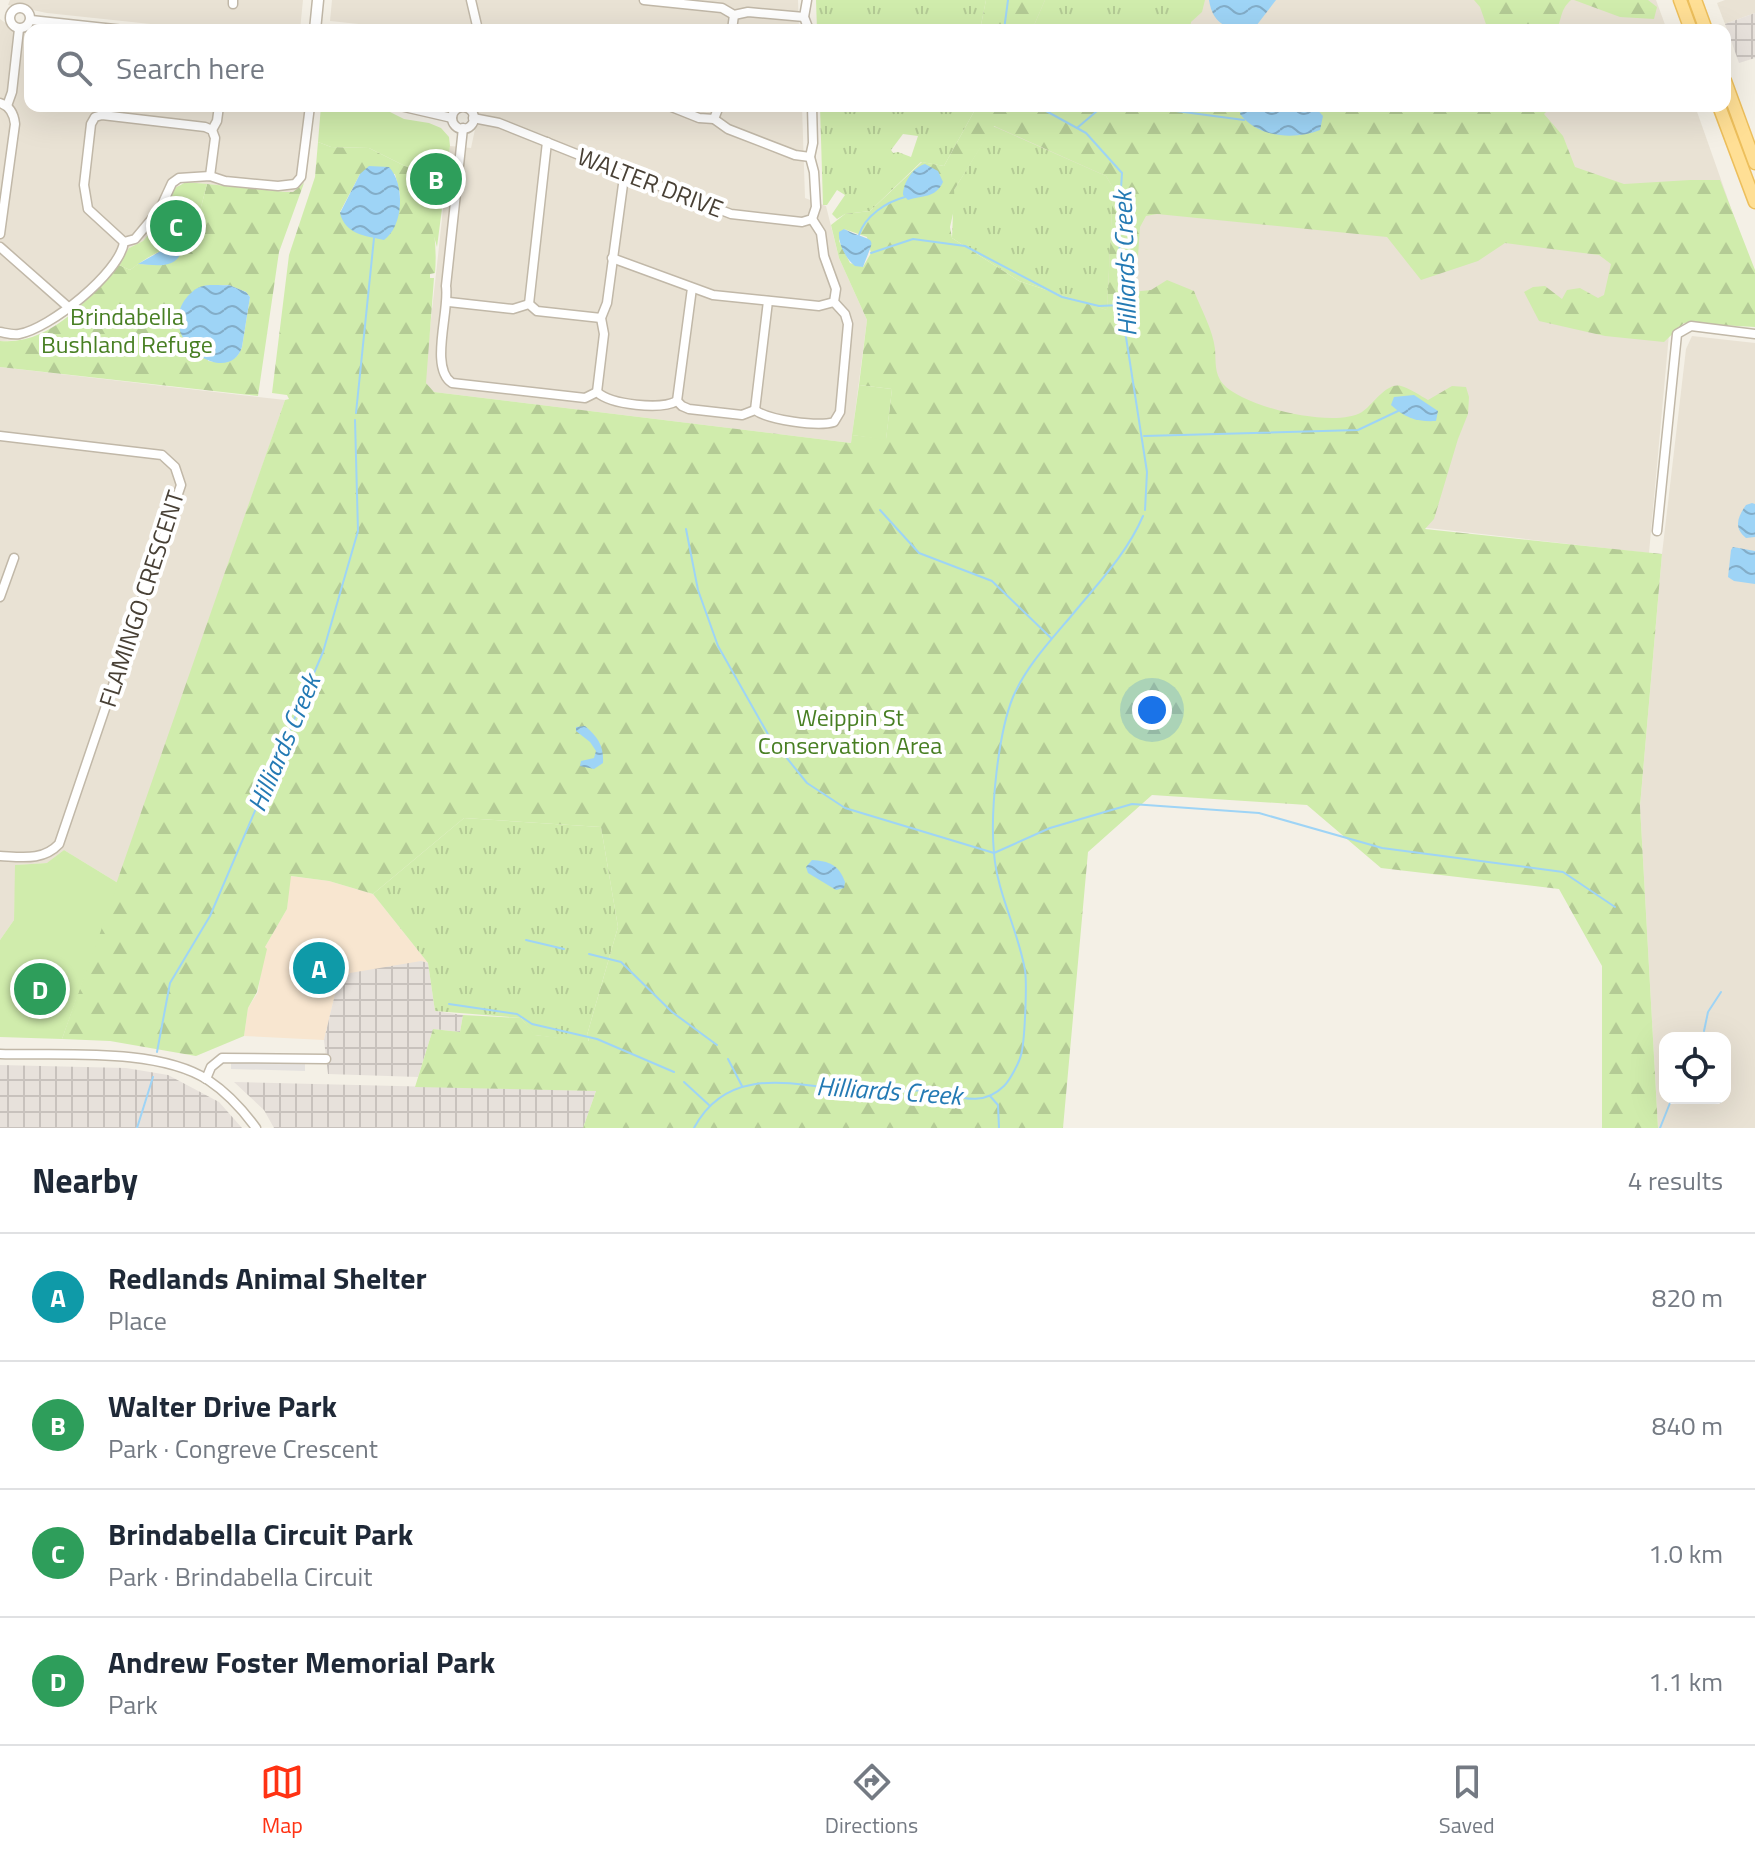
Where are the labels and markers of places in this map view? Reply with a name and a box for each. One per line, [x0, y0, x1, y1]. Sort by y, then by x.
pin: B [410, 149, 462, 209]
pin: C [150, 196, 202, 256]
pin: A [293, 938, 345, 998]
pin: D [14, 959, 66, 1019]

